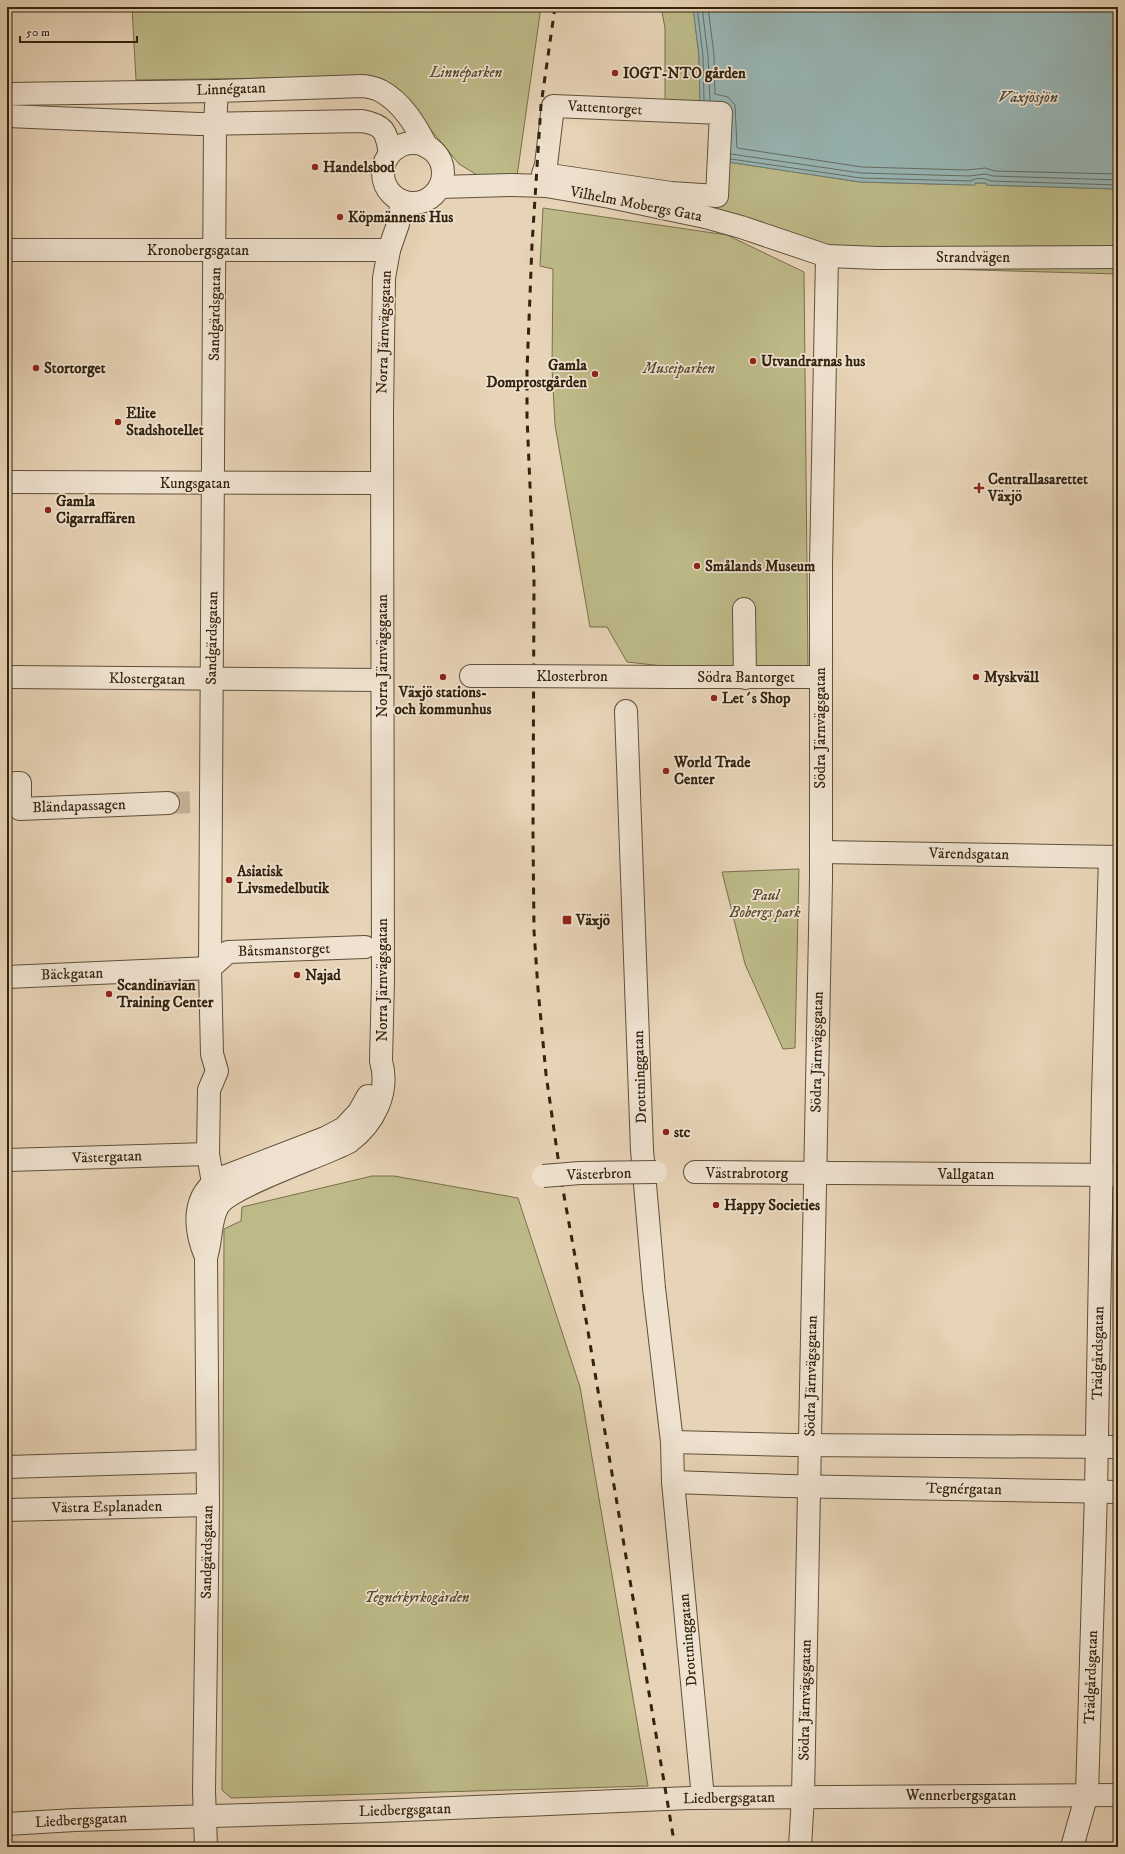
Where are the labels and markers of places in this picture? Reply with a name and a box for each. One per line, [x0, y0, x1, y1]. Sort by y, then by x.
place label: IOGT-NTO gården [623, 64, 746, 83]
marker: IOGT-NTO gården [610, 68, 620, 78]
place label: Handelsbod [323, 158, 395, 177]
marker: Handelsbod [310, 162, 320, 172]
place label: Köpmännens Hus [348, 208, 453, 227]
marker: Köpmännens Hus [335, 212, 345, 222]
place label: Utvandrarnas hus [761, 352, 865, 371]
place label: Gamla Domprostgården [486, 356, 588, 392]
marker: Utvandrarnas hus [748, 356, 758, 366]
place label: Stortorget [44, 359, 106, 378]
marker: Stortorget [31, 363, 41, 373]
marker: Gamla Domprostgården [590, 369, 600, 379]
place label: Elite Stadshotellet [126, 404, 204, 440]
marker: Elite Stadshotellet [113, 417, 123, 427]
place label: Centrallasarettet Växjö [987, 470, 1088, 506]
marker: Centrallasarettet Växjö [973, 482, 985, 494]
place label: Gamla Cigarraffären [56, 492, 136, 528]
marker: Gamla Cigarraffären [43, 505, 53, 515]
place label: Smålands Museum [705, 557, 816, 576]
marker: Smålands Museum [692, 561, 702, 571]
place label: Myskväll [984, 668, 1039, 687]
marker: Växjö stations- och kommunhus [438, 672, 448, 682]
marker: Myskväll [971, 672, 981, 682]
place label: Växjö stations- och kommunhus [394, 683, 492, 719]
place label: Let´s Shop [722, 689, 791, 708]
marker: Let´s Shop [709, 693, 719, 703]
place label: World Trade Center [673, 753, 751, 789]
marker: World Trade Center [661, 766, 671, 776]
place label: Asiatisk Livsmedelbutik [236, 862, 330, 898]
marker: Asiatisk Livsmedelbutik [224, 875, 234, 885]
place label: Växjö [575, 911, 611, 930]
marker: Växjö [561, 914, 573, 926]
place label: Najad [305, 966, 341, 985]
marker: Najad [292, 970, 302, 980]
place label: Scandinavian Training Center [116, 976, 214, 1012]
marker: Scandinavian Training Center [104, 989, 114, 999]
place label: stc [674, 1123, 691, 1142]
marker: stc [661, 1127, 671, 1137]
place label: Happy Societies [724, 1196, 820, 1215]
marker: Happy Societies [711, 1200, 721, 1210]

